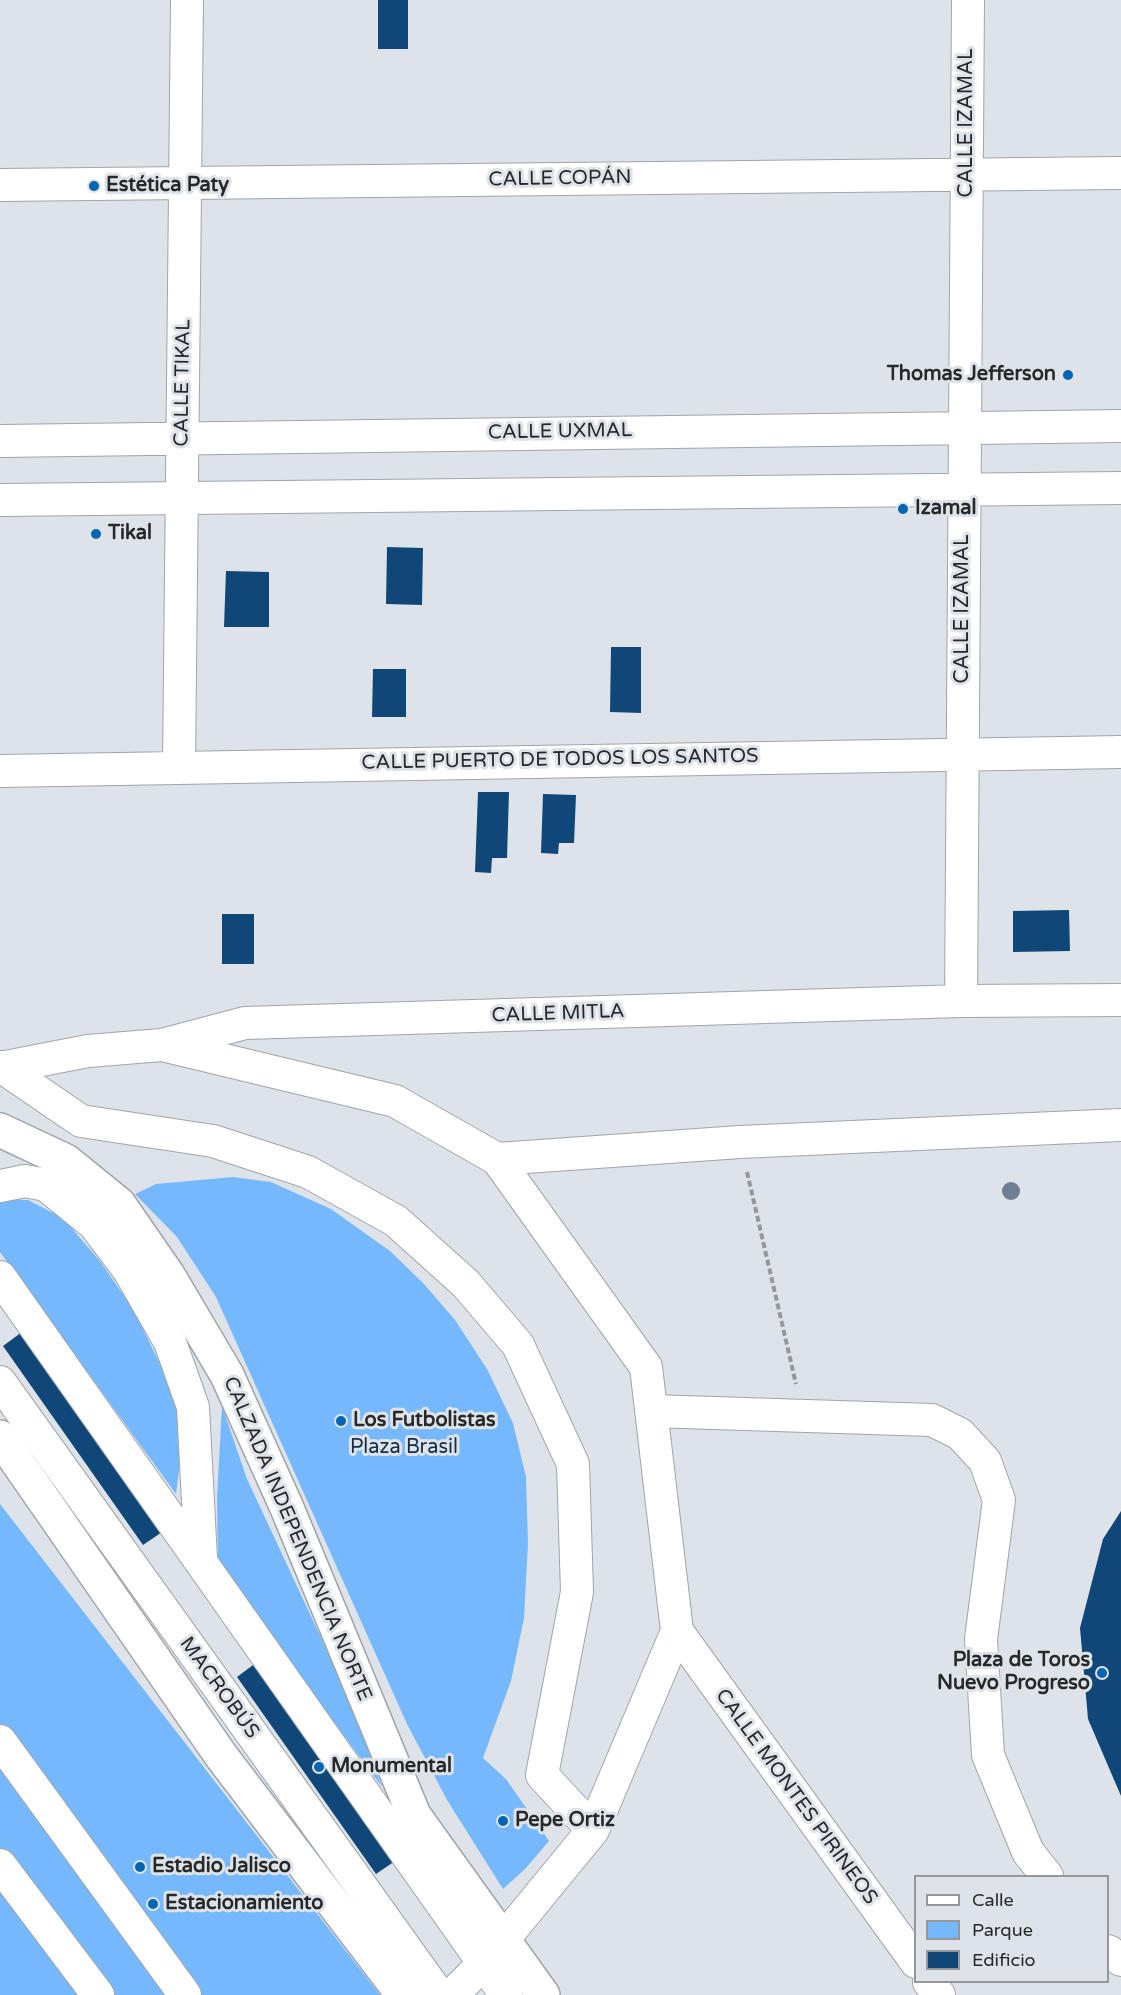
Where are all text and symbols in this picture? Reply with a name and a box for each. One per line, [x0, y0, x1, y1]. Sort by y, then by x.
street label: CALLE IZAMAL [955, 49, 979, 197]
street label: CALLE COPÁN [488, 166, 632, 192]
place label: Estética Paty [106, 174, 229, 198]
marker: Estética Paty [87, 179, 101, 193]
street label: CALLE TIKAL [170, 319, 196, 447]
place label: Thomas Jefferson [887, 363, 1056, 387]
marker: Thomas Jefferson [1061, 368, 1075, 382]
street label: CALLE UXMAL [488, 419, 632, 445]
place label: Izamal [915, 497, 976, 521]
marker: Izamal [896, 502, 910, 516]
place label: Tikal [108, 522, 152, 546]
marker: Tikal [89, 527, 103, 541]
street label: CALLE IZAMAL [951, 535, 975, 683]
street label: CALLE PUERTO DE TODOS LOS SANTOS [361, 745, 759, 775]
street label: CALLE MITLA [491, 1000, 625, 1028]
street label: CALZADA INDEPENDENCIA NORTE [218, 1373, 376, 1705]
place label: Los Futbolistas [353, 1409, 495, 1433]
marker: Los Futbolistas [334, 1414, 348, 1428]
park label: Plaza Brasil [350, 1436, 458, 1460]
street label: MACROBÚS [174, 1633, 264, 1743]
place label: Plaza de Toros Nuevo Progreso [937, 1649, 1090, 1696]
marker: Plaza de Toros Nuevo Progreso [1095, 1666, 1109, 1680]
street label: CALLE MONTES PIRINEOS [710, 1685, 882, 1909]
place label: Monumental [331, 1755, 452, 1779]
marker: Monumental [312, 1760, 326, 1774]
place label: Pepe Ortiz [515, 1809, 615, 1833]
marker: Pepe Ortiz [496, 1814, 510, 1828]
place label: Estadio Jalisco [152, 1855, 291, 1879]
marker: Estadio Jalisco [133, 1860, 147, 1874]
legend [914, 1875, 1109, 1983]
text: Calle [972, 1889, 1014, 1911]
place label: Estacionamiento [165, 1892, 324, 1916]
marker: Estacionamiento [146, 1897, 160, 1911]
text: Parque [972, 1919, 1033, 1941]
text: Edificio [972, 1949, 1036, 1971]

